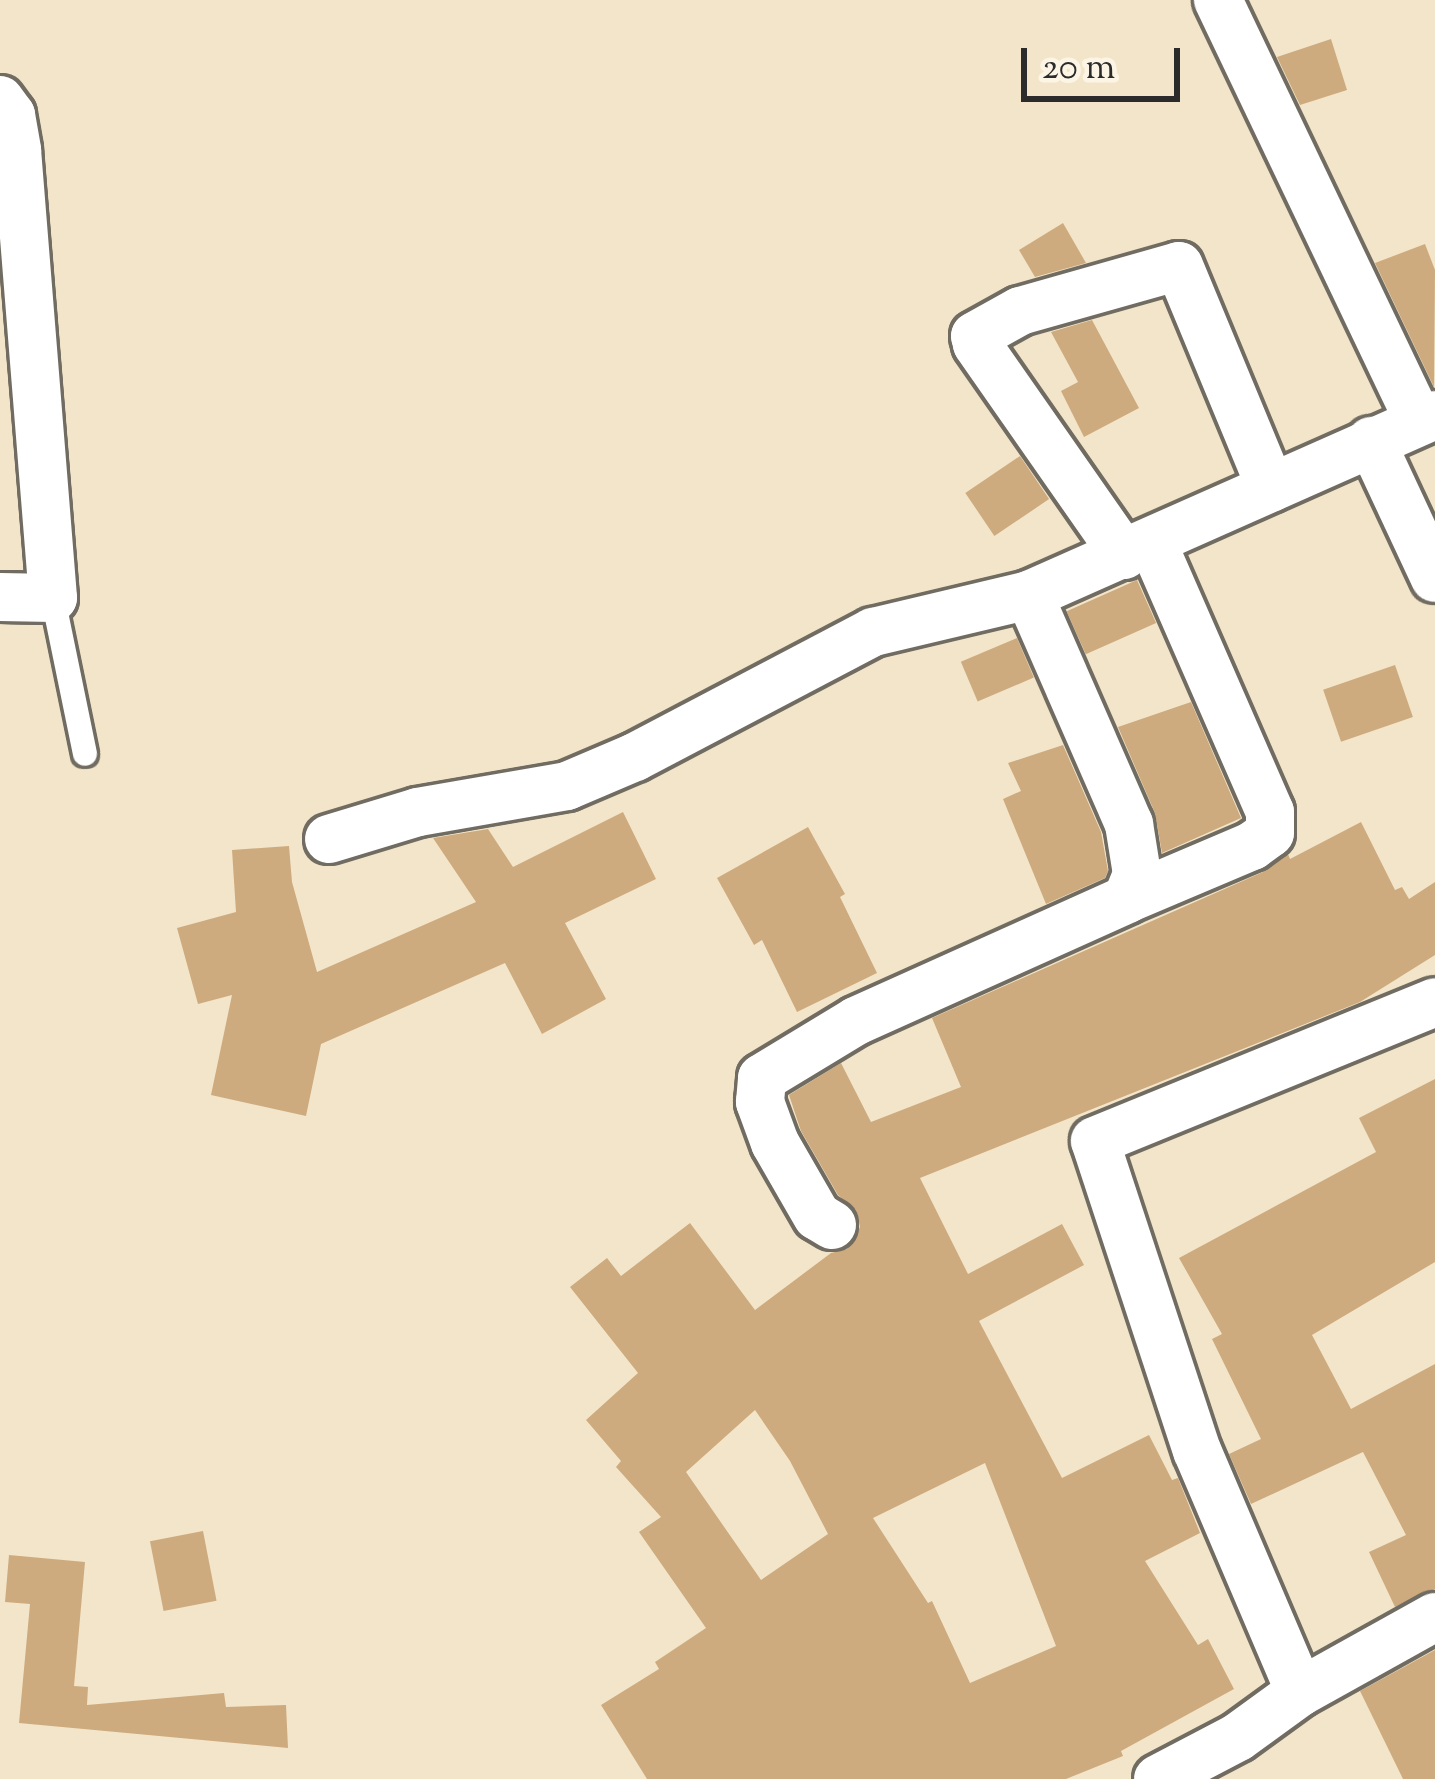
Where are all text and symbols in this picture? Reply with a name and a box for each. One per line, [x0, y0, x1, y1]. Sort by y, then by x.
scale bar [1027, 24, 1186, 98]
text: 20 m [1042, 43, 1115, 95]

